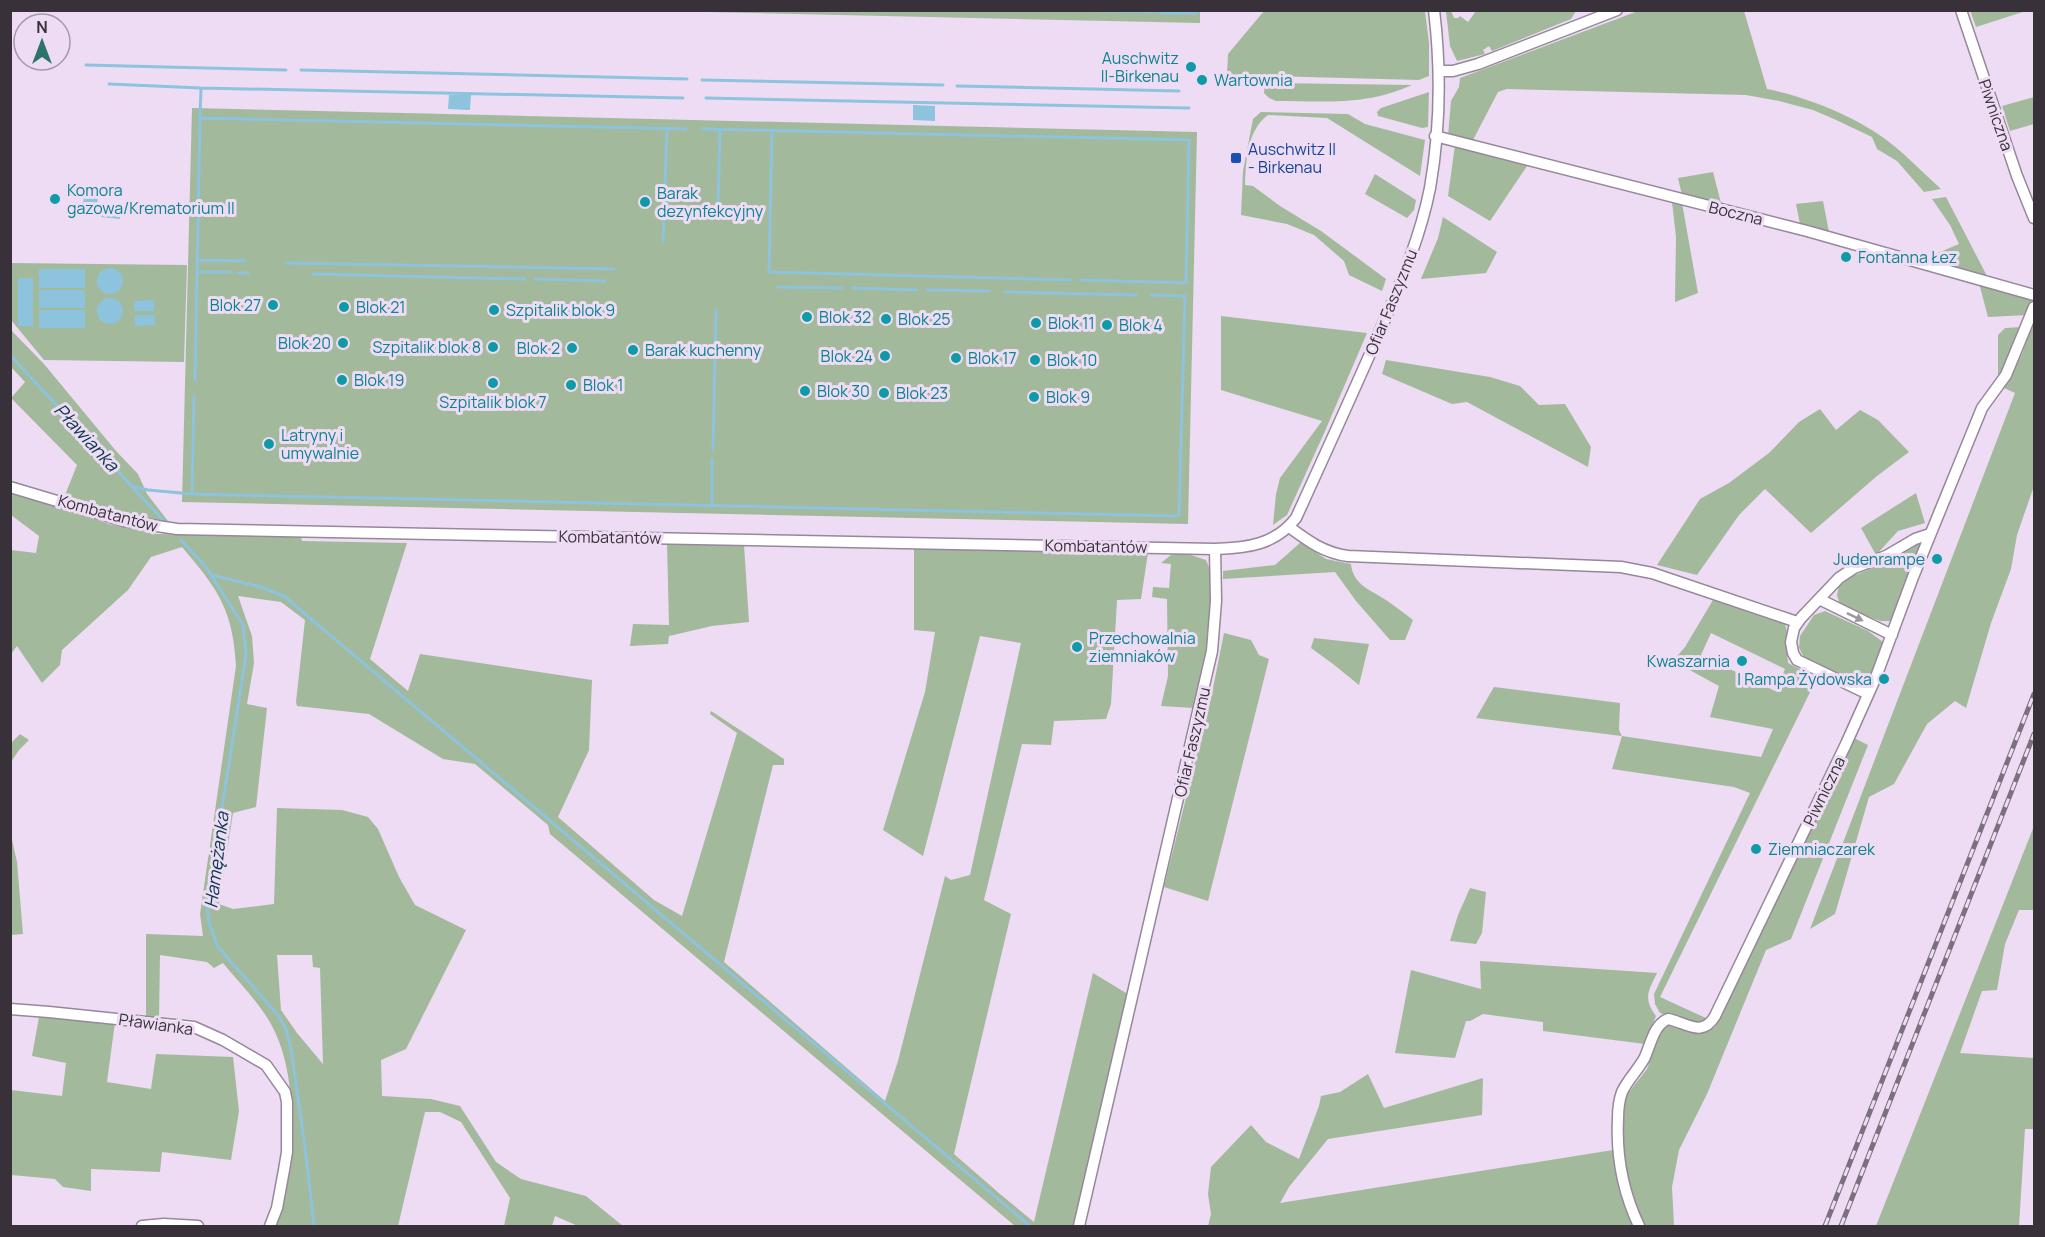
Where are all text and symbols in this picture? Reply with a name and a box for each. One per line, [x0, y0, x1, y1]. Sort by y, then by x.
north arrow [12, 12, 72, 72]
text: N [36, 16, 48, 38]
place label: Auschwitz II-Birkenau [1101, 47, 1179, 87]
marker: Auschwitz II-Birkenau [1184, 60, 1198, 74]
place label: Wartownia [1214, 69, 1293, 91]
marker: Wartownia [1195, 73, 1209, 87]
street label: Piwniczna [1973, 76, 2019, 154]
place label: Auschwitz II - Birkenau [1248, 138, 1336, 178]
marker: Auschwitz II - Birkenau [1229, 151, 1243, 165]
place label: Komora gazowa/Krematorium II [67, 179, 235, 219]
place label: Barak dezynfekcyjny [657, 182, 764, 222]
marker: Komora gazowa/Krematorium II [48, 192, 62, 206]
marker: Barak dezynfekcyjny [638, 195, 652, 209]
street label: Boczna [1707, 196, 1765, 230]
street label: Ofiar Faszyzmu [1360, 246, 1422, 358]
place label: Fontanna Łez [1858, 246, 1957, 268]
marker: Fontanna Łez [1839, 250, 1853, 264]
place label: Blok 27 [210, 294, 261, 316]
place label: Blok 21 [356, 296, 406, 318]
marker: Blok 27 [266, 298, 280, 312]
place label: Szpitalik blok 9 [506, 299, 615, 321]
marker: Blok 21 [337, 300, 351, 314]
marker: Szpitalik blok 9 [487, 303, 501, 317]
place label: Blok 32 [819, 306, 871, 328]
place label: Blok 25 [898, 308, 951, 330]
marker: Blok 32 [800, 310, 814, 324]
marker: Blok 25 [879, 312, 893, 326]
place label: Blok 11 [1048, 312, 1095, 334]
place label: Blok 4 [1119, 314, 1163, 336]
marker: Blok 11 [1029, 316, 1043, 330]
marker: Blok 4 [1100, 318, 1114, 332]
place label: Blok 20 [278, 332, 331, 354]
marker: Blok 20 [336, 336, 350, 350]
place label: Szpitalik blok 8 [372, 336, 481, 358]
place label: Blok 2 [517, 337, 560, 359]
place label: Barak kuchenny [645, 339, 762, 361]
marker: Szpitalik blok 8 [486, 340, 500, 354]
marker: Blok 2 [565, 341, 579, 355]
marker: Barak kuchenny [626, 343, 640, 357]
place label: Blok 24 [821, 345, 873, 367]
place label: Blok 17 [968, 347, 1016, 369]
marker: Blok 24 [878, 349, 892, 363]
place label: Blok 10 [1047, 349, 1097, 371]
marker: Blok 17 [949, 351, 963, 365]
marker: Blok 10 [1028, 353, 1042, 367]
place label: Blok 19 [354, 369, 404, 391]
marker: Blok 19 [335, 373, 349, 387]
place label: Blok 1 [583, 374, 623, 396]
marker: Szpitalik blok 7 [486, 376, 500, 390]
marker: Blok 1 [564, 378, 578, 392]
place label: Blok 30 [817, 380, 870, 402]
place label: Blok 23 [896, 382, 948, 404]
marker: Blok 30 [798, 384, 812, 398]
marker: Blok 23 [877, 386, 891, 400]
place label: Blok 9 [1046, 386, 1090, 408]
marker: Blok 9 [1027, 390, 1041, 404]
place label: Szpitalik blok 7 [439, 391, 547, 413]
water label: Pławianka [49, 398, 125, 477]
place label: Latryny i umywalnie [281, 424, 359, 464]
marker: Latryny i umywalnie [262, 437, 276, 451]
street label: Kombatantów [56, 489, 160, 537]
street label: Kombatantów [559, 525, 661, 549]
street label: Kombatantów [1045, 534, 1147, 558]
place label: Judenrampe [1833, 548, 1925, 570]
marker: Judenrampe [1930, 552, 1944, 566]
one-way arrow [1847, 613, 1864, 622]
place label: Przechowalnia ziemniaków [1089, 627, 1196, 667]
marker: Przechowalnia ziemniaków [1070, 640, 1084, 654]
place label: Kwaszarnia [1647, 650, 1730, 672]
marker: Kwaszarnia [1735, 654, 1749, 668]
place label: I Rampa Żydowska [1737, 668, 1872, 690]
marker: I Rampa Żydowska [1877, 672, 1891, 686]
street label: Ofiar Faszyzmu [1169, 685, 1215, 799]
street label: Piwniczna [1798, 753, 1850, 829]
water label: Hamężanka [198, 810, 234, 909]
place label: Ziemniaczarek [1768, 838, 1876, 860]
marker: Ziemniaczarek [1749, 842, 1763, 856]
street label: Pławianka [117, 1008, 195, 1040]

